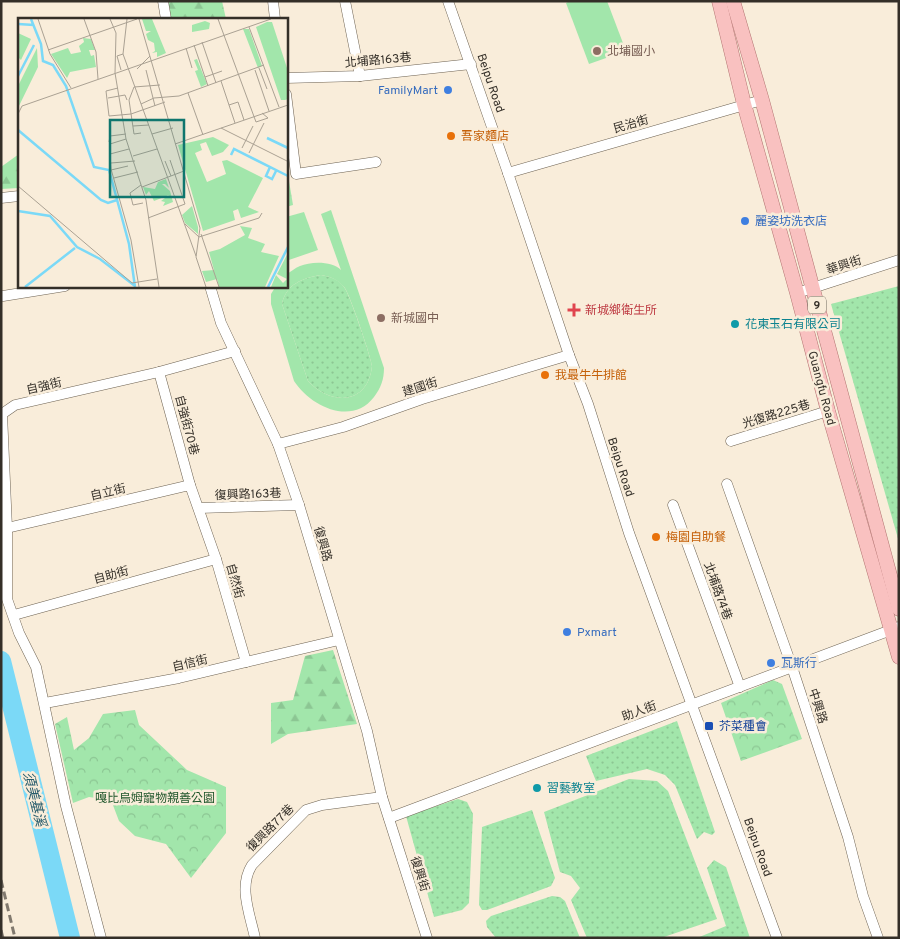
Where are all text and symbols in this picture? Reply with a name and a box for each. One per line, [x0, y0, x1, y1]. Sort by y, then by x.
inset map [18, 18, 288, 288]
place label: 北埔國小 [607, 44, 655, 60]
marker: 北埔國小 [591, 45, 603, 57]
street label: 北埔路163巷 [344, 50, 412, 72]
street label: Beipu Road [472, 52, 508, 115]
place label: FamilyMart [378, 83, 438, 99]
marker: FamilyMart [442, 84, 454, 96]
street label: 民治街 [612, 112, 651, 138]
place label: 吾家麵店 [461, 129, 509, 145]
marker: 吾家麵店 [445, 130, 457, 142]
place label: 麗姿坊洗衣店 [755, 214, 827, 230]
marker: 麗姿坊洗衣店 [739, 215, 751, 227]
street label: 華興街 [825, 253, 864, 279]
road number: 9 [808, 296, 826, 314]
marker: 新城鄉衛生所 [567, 303, 581, 317]
place label: 新城鄉衛生所 [585, 303, 657, 319]
place label: 新城國中 [391, 311, 439, 327]
marker: 新城國中 [375, 312, 387, 324]
place label: 花東玉石有限公司 [745, 317, 841, 333]
marker: 花東玉石有限公司 [729, 318, 741, 330]
street label: Guangfu Road [803, 349, 839, 427]
place label: 我最牛牛排館 [555, 368, 627, 384]
marker: 我最牛牛排館 [539, 369, 551, 381]
street label: 自強街 [25, 375, 64, 399]
street label: 建國街 [401, 375, 440, 401]
street label: 自強街70巷 [170, 393, 202, 457]
street label: 光復路225巷 [740, 397, 812, 433]
street label: Beipu Road [603, 436, 637, 499]
street label: 自立街 [89, 481, 128, 505]
street label: 復興路163巷 [214, 486, 282, 504]
street label: 復興路 [309, 525, 335, 564]
place label: 梅園自助餐 [666, 530, 726, 546]
marker: 梅園自助餐 [650, 531, 662, 543]
street label: 北埔路74巷 [699, 560, 735, 623]
street label: 自然街 [221, 562, 247, 601]
street label: 自助街 [92, 564, 131, 588]
place label: Pxmart [577, 625, 617, 641]
marker: Pxmart [561, 626, 573, 638]
street label: 自信街 [171, 652, 210, 676]
place label: 瓦斯行 [781, 656, 817, 672]
marker: 瓦斯行 [765, 657, 777, 669]
street label: 中興路 [804, 687, 830, 726]
street label: 助人街 [620, 698, 659, 726]
place label: 芥菜種會 [719, 719, 767, 735]
marker: 芥菜種會 [703, 720, 715, 732]
water label: 須美基溪 [19, 770, 49, 831]
place label: 習藝教室 [547, 781, 595, 797]
marker: 習藝教室 [531, 782, 543, 794]
park label: 嘎比烏姆寵物親善公園 [95, 791, 215, 807]
street label: 復興路77巷 [244, 802, 298, 856]
street label: Beipu Road [739, 816, 775, 879]
street label: 復興街 [406, 855, 432, 894]

